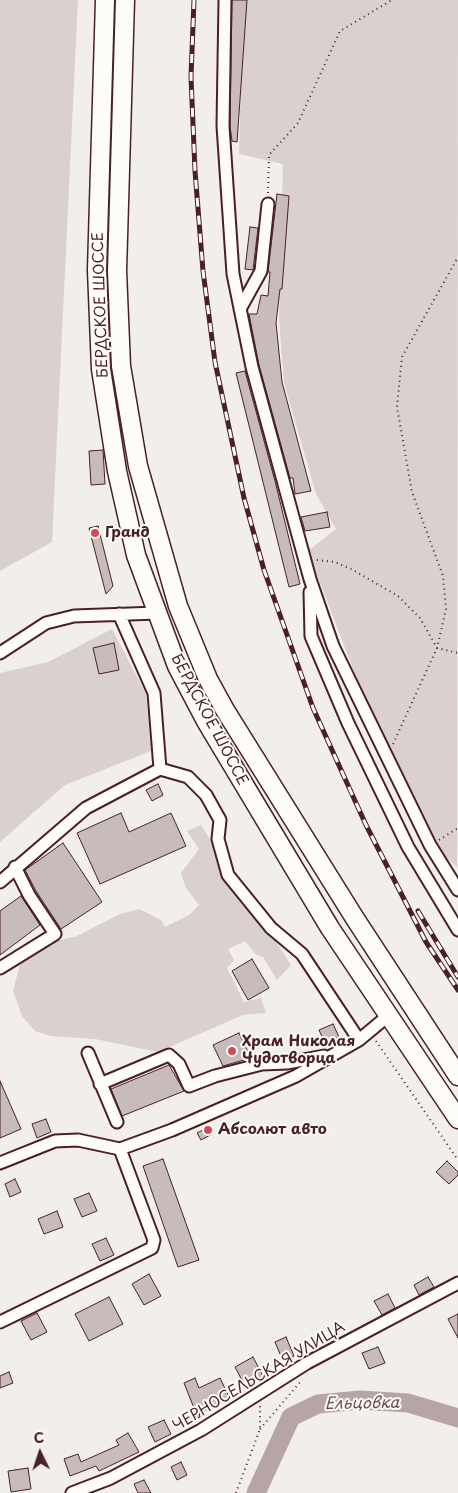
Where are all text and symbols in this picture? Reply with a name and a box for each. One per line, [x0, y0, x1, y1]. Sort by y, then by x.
street label: БЕРДСКОЕ ШОССЕ [89, 232, 113, 378]
place label: Гранд [105, 524, 150, 542]
marker: Гранд [89, 527, 101, 539]
street label: БЕРДСКОЕ ШОССЕ [167, 651, 251, 789]
place label: Храм Николая Чудотворца [242, 1033, 355, 1068]
marker: Храм Николая Чудотворца [226, 1045, 238, 1057]
place label: Абсолют авто [218, 1121, 327, 1139]
marker: Абсолют авто [202, 1124, 214, 1136]
street label: ЧЕРНОСЕЛЬСКАЯ УЛИЦА [170, 1318, 348, 1436]
water label: Ельцовка [324, 1394, 400, 1414]
text: С [33, 1427, 45, 1448]
north arrow [15, 1428, 65, 1478]

